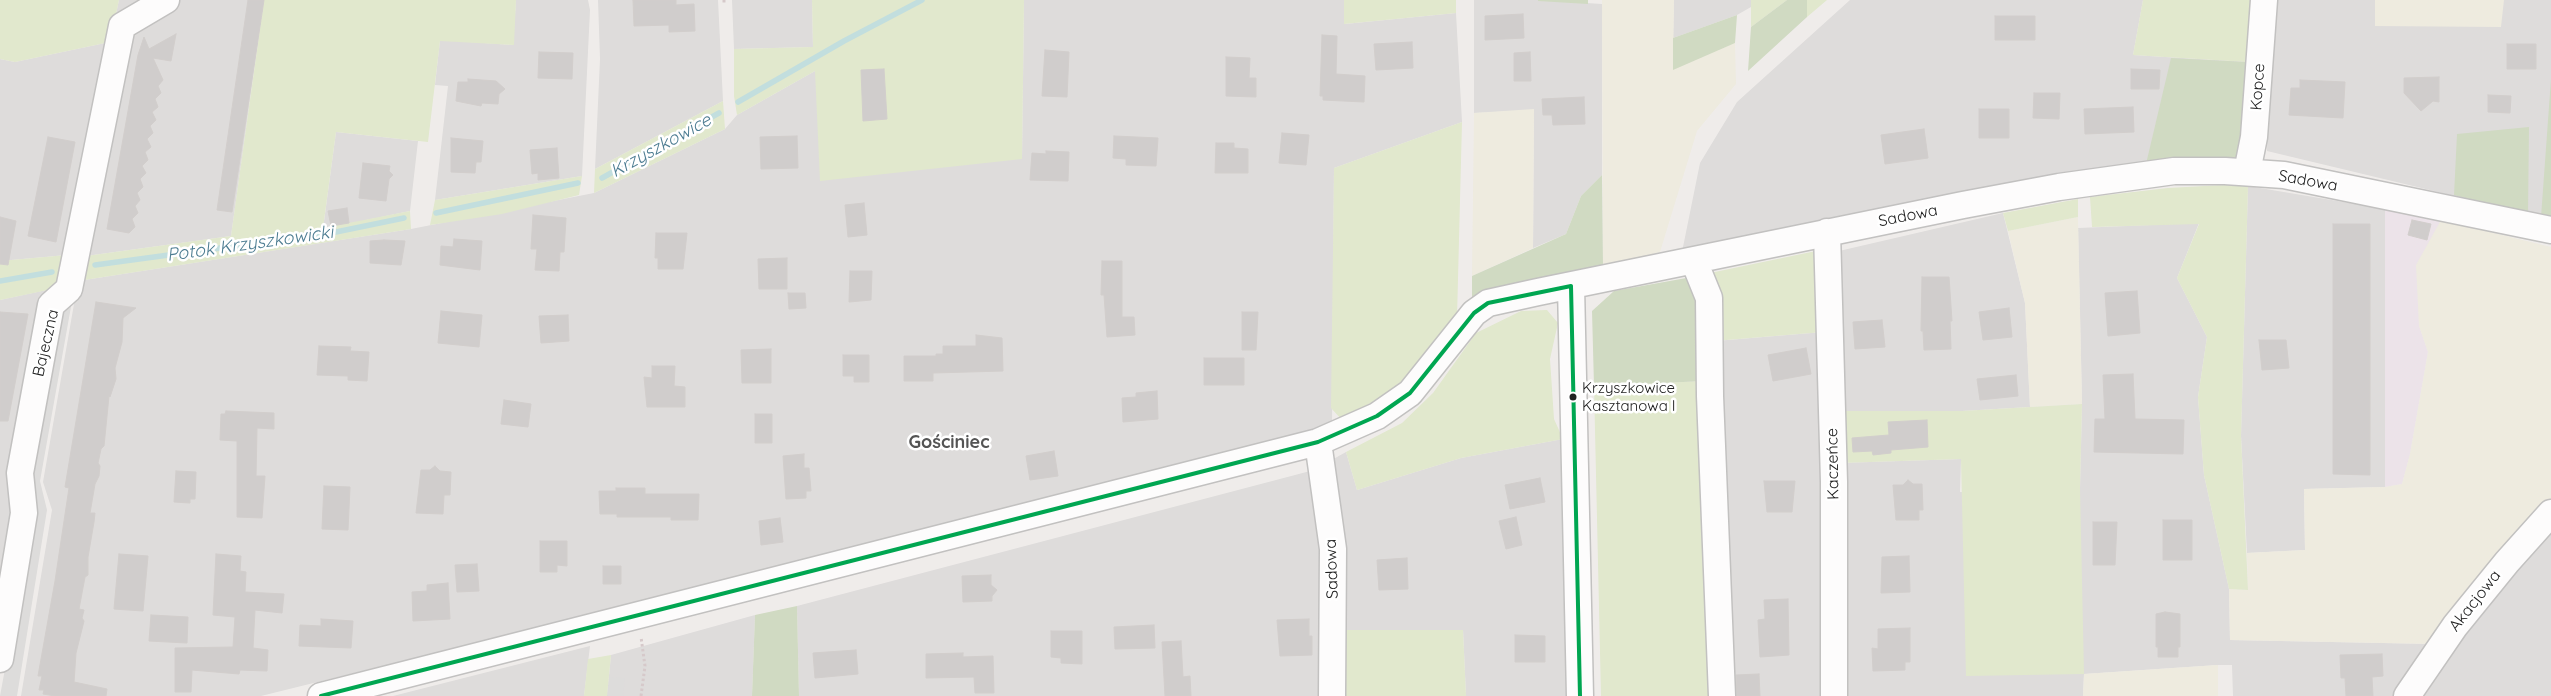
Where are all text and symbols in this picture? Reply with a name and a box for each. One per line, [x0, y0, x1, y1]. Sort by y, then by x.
street label: Kopce [2247, 63, 2269, 111]
water label: Krzyszkowice [607, 109, 715, 183]
street label: Sadowa [2277, 166, 2339, 196]
street label: Sadowa [1877, 201, 1939, 231]
water label: Potok Krzyszkowicki [165, 222, 335, 266]
street label: Bajeczna [29, 308, 63, 378]
place label: Krzyszkowice Kasztanowa I [1582, 379, 1676, 414]
marker: Krzyszkowice Kasztanowa I [1568, 392, 1578, 402]
street label: Kaczeńce [1823, 428, 1843, 500]
district label: Gościniec [909, 432, 989, 454]
street label: Sadowa [1321, 539, 1343, 599]
street label: Akacjowa [2445, 566, 2505, 636]

